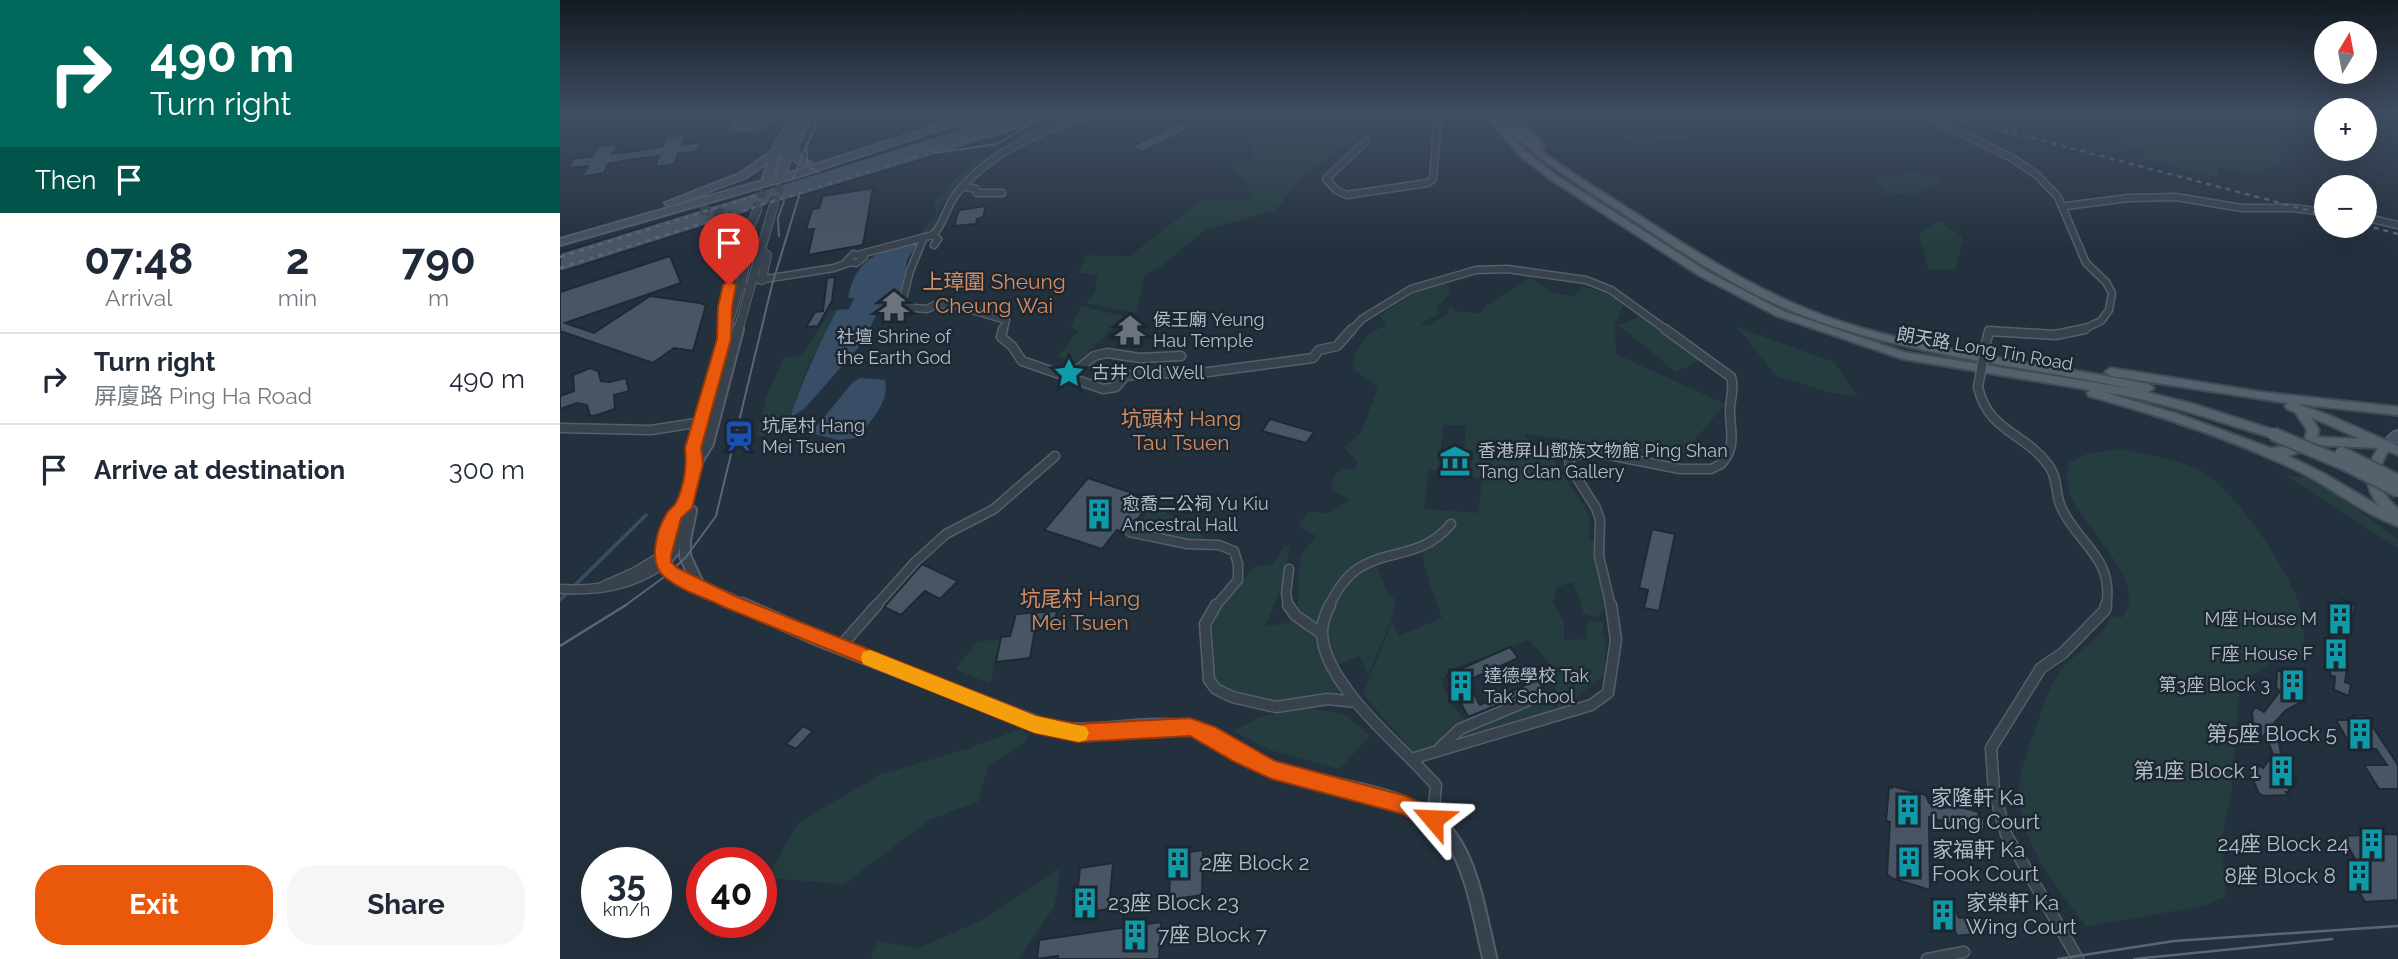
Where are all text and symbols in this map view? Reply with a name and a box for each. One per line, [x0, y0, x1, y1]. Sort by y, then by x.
north arrow [2314, 21, 2376, 84]
map controls [2314, 21, 2377, 238]
text: 490 m [150, 26, 294, 83]
icon: right [35, 28, 126, 119]
text: Turn right [150, 85, 291, 122]
button: + [2314, 98, 2377, 161]
icon: arrive [110, 161, 148, 199]
text: Then [35, 165, 96, 195]
button: − [2314, 175, 2377, 238]
pin [699, 213, 759, 285]
icon: arrive [710, 224, 748, 262]
text: 07:48 [84, 235, 193, 284]
text: 2 [286, 235, 309, 284]
text: 790 [402, 235, 476, 284]
district label: 上璋圍 Sheung Cheung Wai [922, 269, 1066, 318]
text: Arrival [105, 284, 173, 311]
text: min [278, 284, 317, 311]
text: m [428, 284, 449, 311]
temple icon: 社壇 Shrine of the Earth God [877, 289, 911, 323]
place label: 侯王廟 Yeung Hau Temple [1153, 309, 1265, 351]
temple icon: 侯王廟 Yeung Hau Temple [1113, 313, 1147, 347]
street label: 朗天路 Long Tin Road [1895, 323, 2075, 374]
place label: 社壇 Shrine of the Earth God [837, 326, 952, 368]
text: Turn right [94, 347, 215, 377]
place icon: 古井 Old Well [1052, 356, 1086, 390]
icon: right [35, 360, 73, 398]
place label: 古井 Old Well [1092, 362, 1204, 383]
text: 490 m [449, 364, 525, 394]
text: 屏廈路 Ping Ha Road [94, 382, 312, 409]
district label: 坑頭村 Hang Tau Tsuen [1121, 406, 1241, 455]
place label: 坑尾村 Hang Mei Tsuen [762, 415, 865, 457]
station icon: 坑尾村 Hang Mei Tsuen [722, 419, 756, 453]
place label: 香港屏山鄧族文物館 Ping Shan Tang Clan Gallery [1478, 440, 1728, 482]
museum icon: 香港屏山鄧族文物館 Ping Shan Tang Clan Gallery [1438, 444, 1472, 478]
icon: arrive [35, 451, 73, 489]
text: Arrive at destination [94, 455, 345, 485]
text: 300 m [449, 455, 525, 485]
place label: 愈喬二公祠 Yu Kiu Ancestral Hall [1122, 493, 1269, 535]
building icon: 愈喬二公祠 Yu Kiu Ancestral Hall [1082, 497, 1116, 531]
district label: 坑尾村 Hang Mei Tsuen [1020, 586, 1140, 635]
building icon: M座 House M [2323, 602, 2357, 636]
place label: M座 House M [2204, 608, 2317, 629]
building icon: F座 House F [2319, 637, 2353, 671]
place label: F座 House F [2211, 643, 2313, 664]
place label: 達德學校 Tak Tak School [1484, 665, 1590, 707]
building icon: 第3座 Block 3 [2276, 668, 2310, 702]
building icon: 達德學校 Tak Tak School [1444, 669, 1478, 703]
place label: 第3座 Block 3 [2159, 674, 2270, 695]
building icon: 第5座 Block 5 [2343, 717, 2377, 751]
place label: 第5座 Block 5 [2207, 721, 2337, 746]
building icon: 第1座 Block 1 [2265, 754, 2299, 788]
place label: 第1座 Block 1 [2133, 758, 2259, 783]
position arrow [1396, 782, 1470, 856]
place label: 家隆軒 Ka Lung Court [1931, 785, 2040, 834]
building icon: 家隆軒 Ka Lung Court [1891, 793, 1925, 827]
building icon: 24座 Block 24 [2355, 827, 2389, 861]
place label: 24座 Block 24 [2218, 831, 2349, 856]
place label: 家福軒 Ka Fook Court [1932, 837, 2039, 886]
building icon: 家福軒 Ka Fook Court [1892, 845, 1926, 879]
building icon: 2座 Block 2 [1161, 846, 1195, 880]
speed limit sign: 40 [686, 847, 777, 938]
place label: 2座 Block 2 [1201, 850, 1309, 875]
building icon: 8座 Block 8 [2342, 859, 2376, 893]
text: 35 [607, 863, 646, 904]
place label: 8座 Block 8 [2225, 863, 2336, 888]
button: Exit [35, 865, 273, 945]
button: Share [287, 865, 525, 945]
building icon: 23座 Block 23 [1068, 886, 1102, 920]
place label: 23座 Block 23 [1108, 890, 1239, 915]
place label: 家榮軒 Ka Wing Court [1966, 890, 2077, 939]
building icon: 家榮軒 Ka Wing Court [1926, 898, 1960, 932]
text: km/h [603, 899, 650, 920]
building icon: 7座 Block 7 [1118, 918, 1152, 952]
place label: 7座 Block 7 [1158, 922, 1268, 947]

